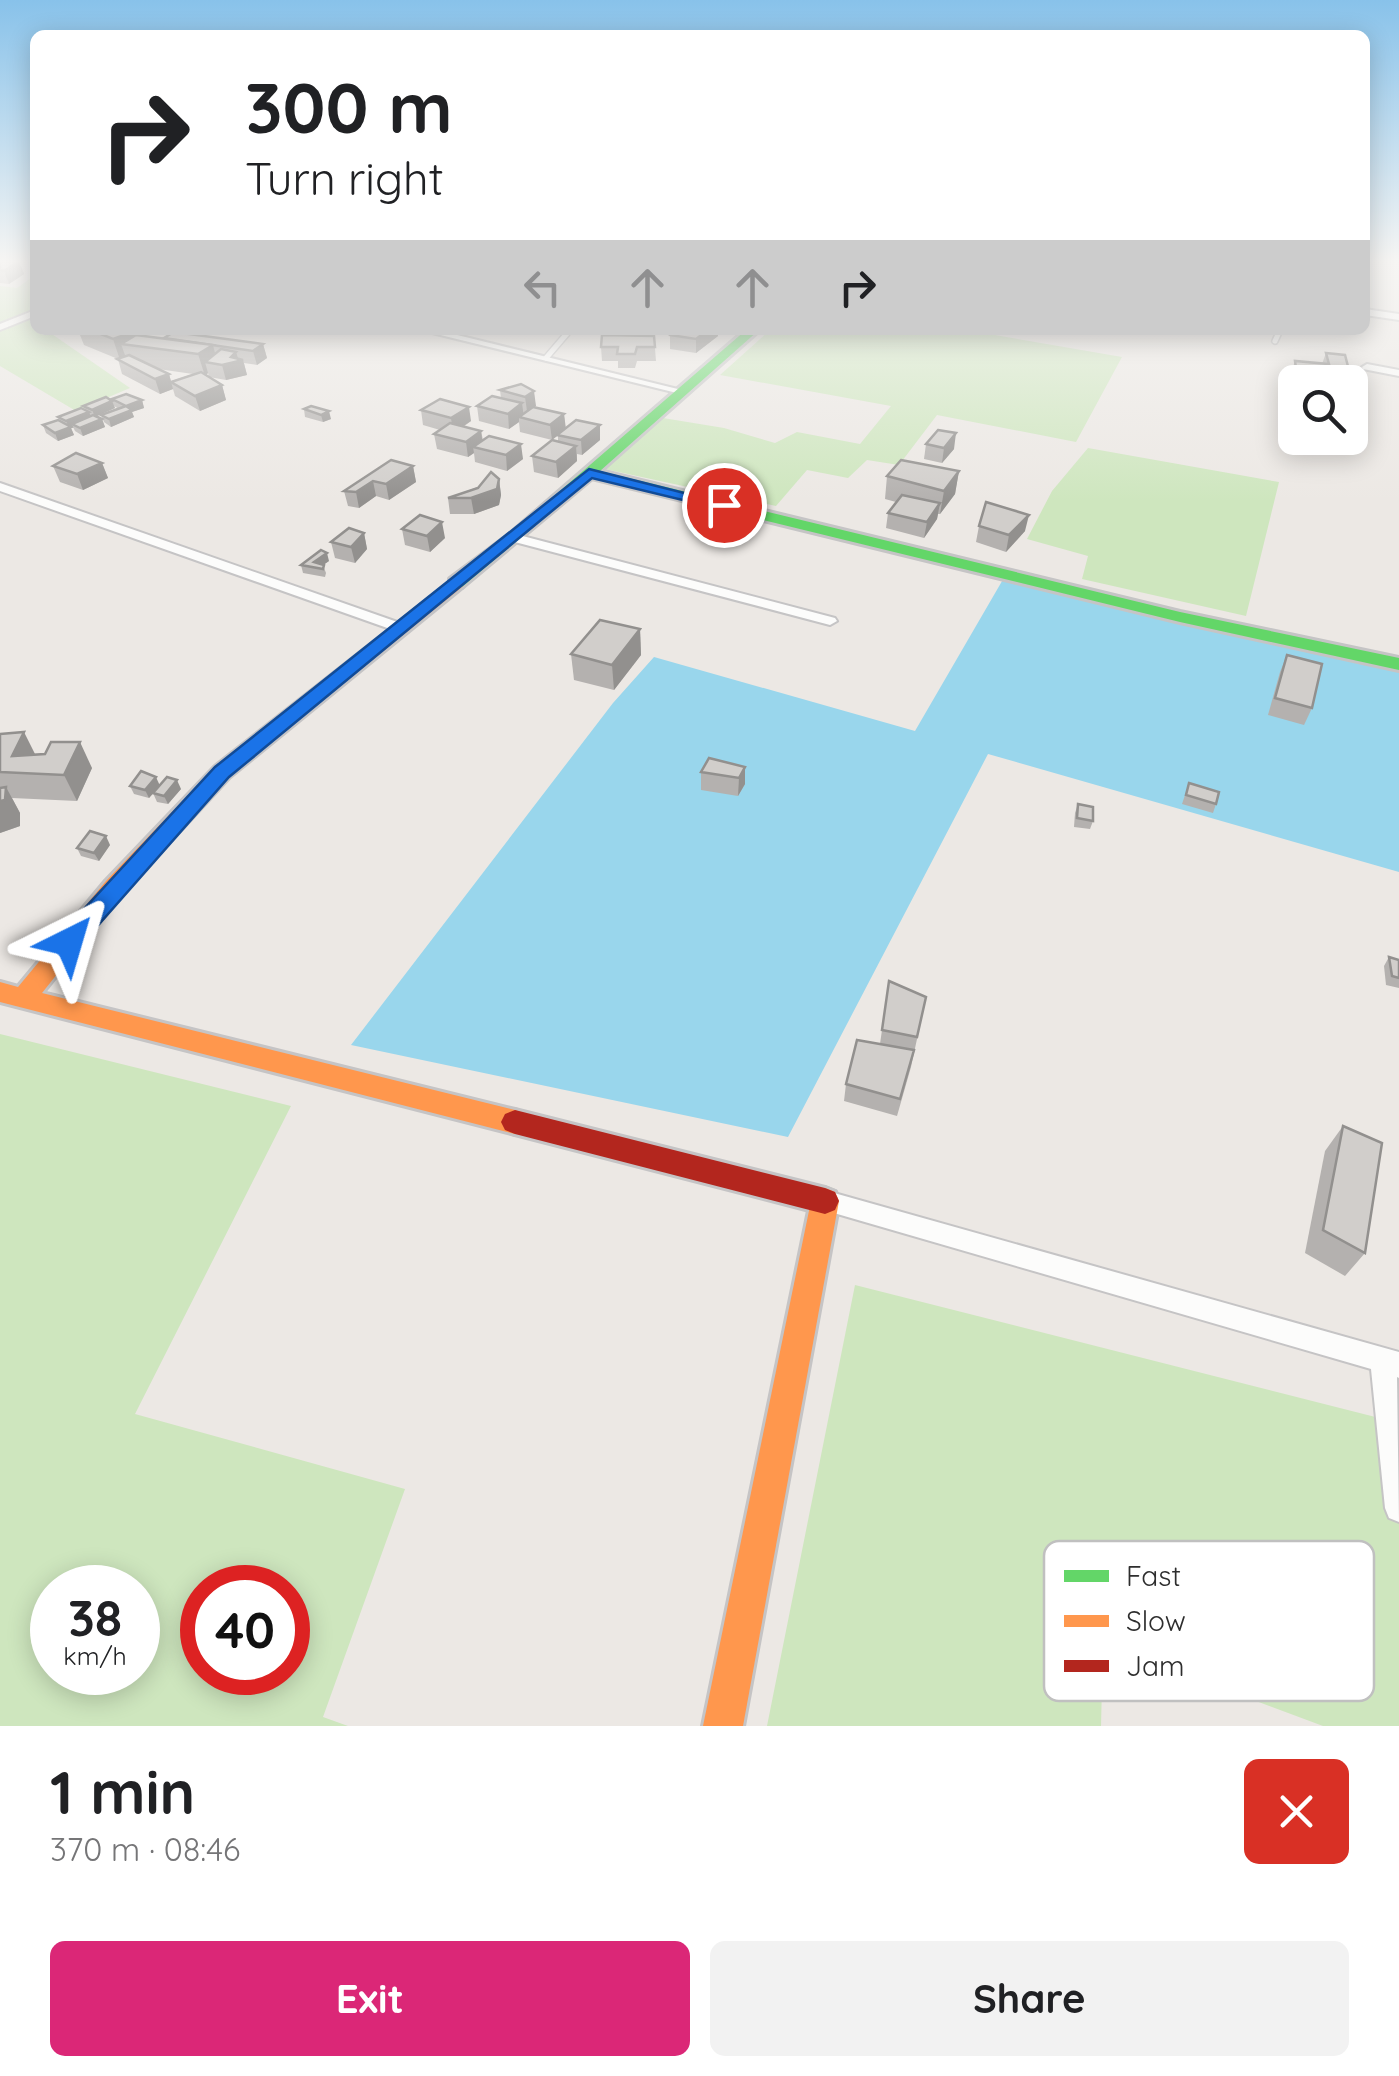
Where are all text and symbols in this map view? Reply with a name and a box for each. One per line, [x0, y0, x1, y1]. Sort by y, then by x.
text: 300 m [245, 63, 453, 151]
icon: right [80, 70, 210, 200]
text: Turn right [245, 150, 444, 206]
icon: left [515, 260, 570, 315]
icon: ahead [620, 260, 675, 315]
icon: ahead [725, 260, 780, 315]
icon: right [830, 260, 885, 315]
map controls [1278, 365, 1368, 455]
button: search [1278, 365, 1368, 455]
pin [682, 463, 767, 548]
icon: arrive [697, 478, 752, 533]
position arrow [17, 890, 121, 994]
legend [1044, 1541, 1374, 1701]
text: Fast [1126, 1558, 1181, 1593]
speed limit sign: 40 [180, 1565, 310, 1695]
text: 38 [68, 1586, 122, 1649]
text: Slow [1126, 1603, 1186, 1638]
text: km/h [63, 1640, 127, 1671]
text: Jam [1126, 1648, 1185, 1683]
text: 1 min [50, 1754, 195, 1829]
button: close [1244, 1759, 1349, 1864]
text: 370 m · 08:46 [50, 1829, 240, 1869]
button: Exit [50, 1941, 690, 2056]
button: Share [710, 1941, 1349, 2056]

